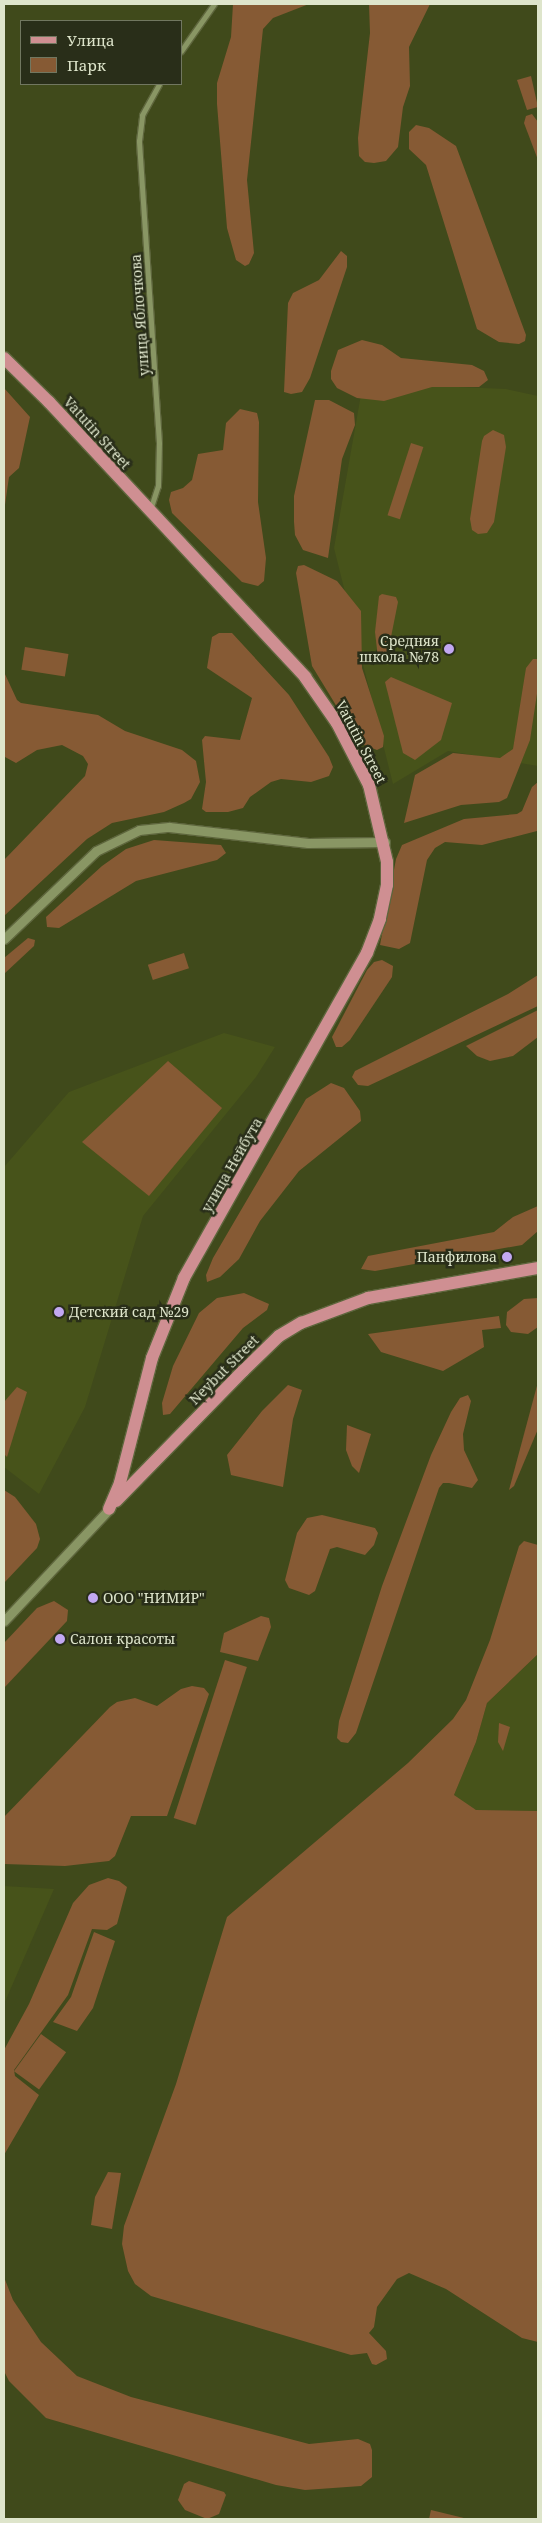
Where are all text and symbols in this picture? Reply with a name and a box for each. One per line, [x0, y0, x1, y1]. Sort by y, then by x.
legend [20, 20, 182, 85]
text: Улица [67, 30, 115, 50]
text: Парк [67, 55, 106, 75]
street label: улица Яблочкова [127, 254, 153, 376]
street label: Vatutin Street [60, 393, 134, 473]
place label: Средняя школа №78 [359, 633, 439, 666]
marker: Средняя школа №78 [443, 643, 455, 655]
street label: Vatutin Street [332, 698, 390, 786]
street label: улица Нейбута [198, 1115, 266, 1215]
place label: Панфилова [417, 1249, 497, 1265]
marker: Панфилова [501, 1251, 513, 1263]
place label: Детский сад №29 [69, 1304, 189, 1320]
marker: Детский сад №29 [53, 1306, 65, 1318]
street label: Neybut Street [186, 1332, 262, 1408]
place label: ООО "НИМИР" [103, 1590, 205, 1606]
marker: ООО "НИМИР" [87, 1592, 99, 1604]
place label: Салон красоты [70, 1631, 175, 1647]
marker: Салон красоты [54, 1633, 66, 1645]

